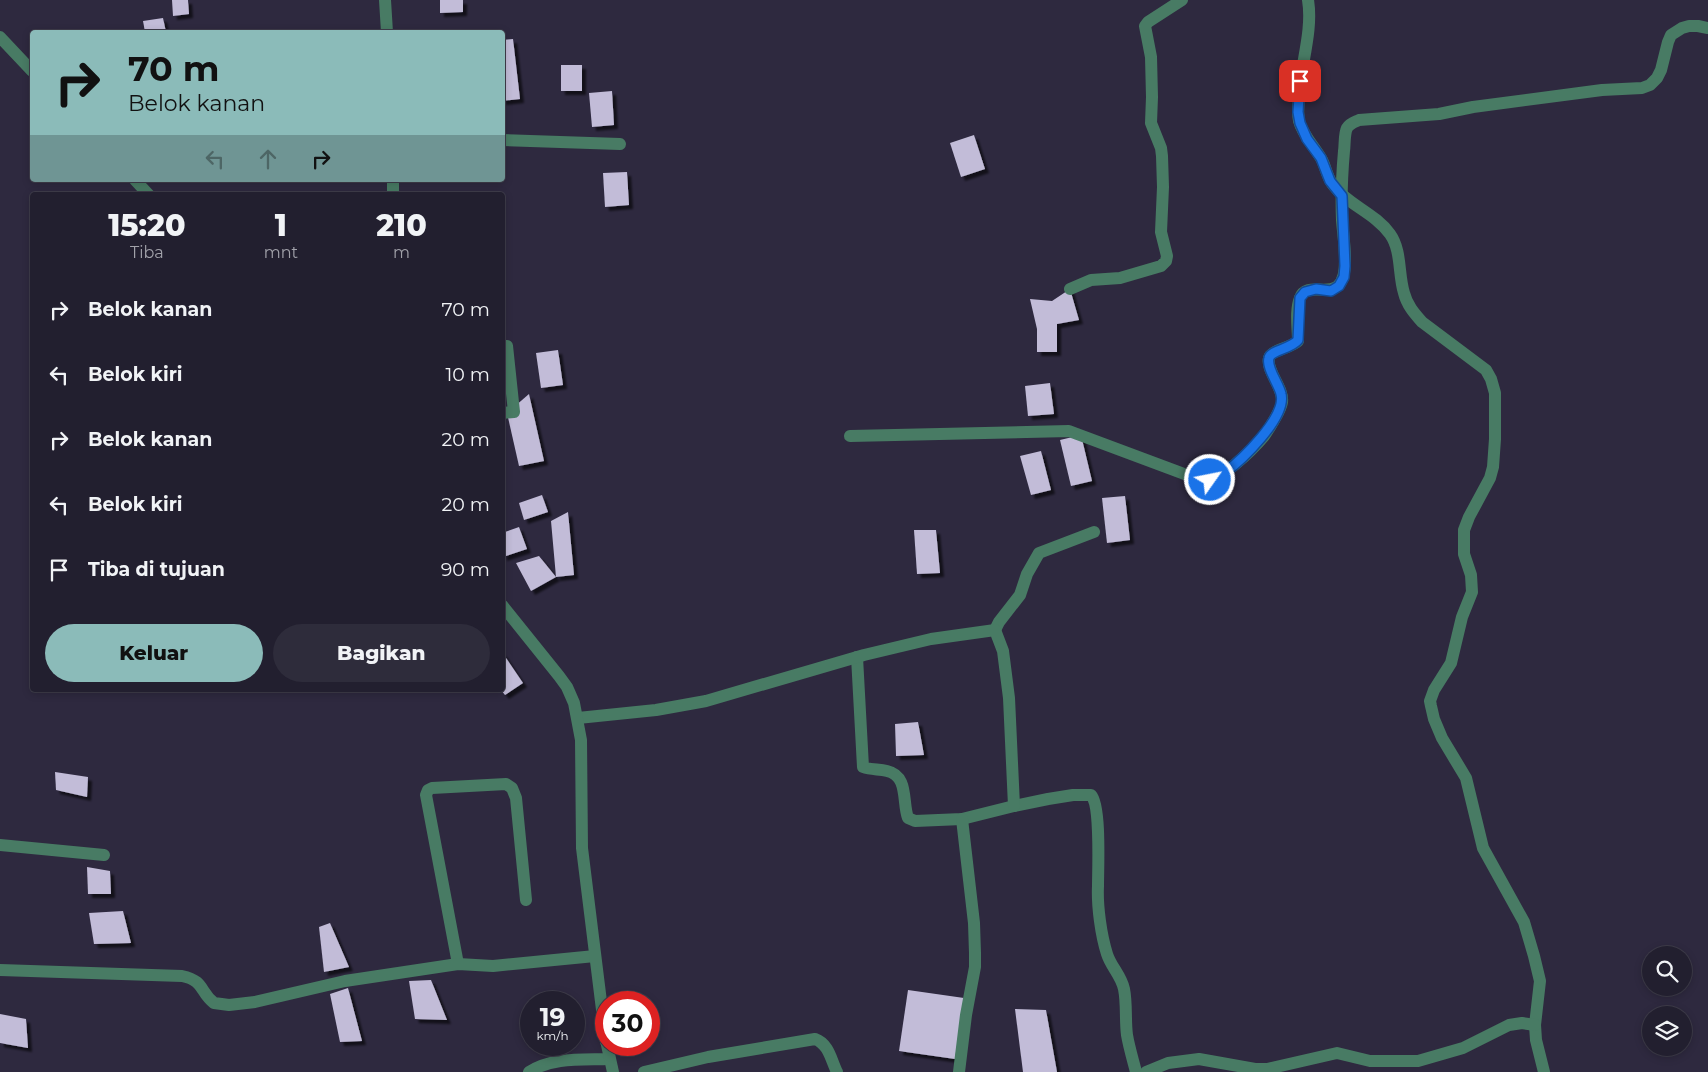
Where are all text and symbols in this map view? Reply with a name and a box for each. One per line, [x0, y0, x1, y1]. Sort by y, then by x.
text: 70 m [128, 47, 219, 90]
icon: right [45, 50, 110, 115]
pin [1279, 60, 1321, 102]
icon: arrive [1286, 67, 1314, 95]
text: Belok kanan [128, 90, 265, 117]
icon: left [201, 145, 229, 173]
icon: ahead [254, 145, 282, 173]
icon: right [307, 145, 335, 173]
text: 15:20 [108, 207, 186, 244]
text: 1 [275, 207, 287, 244]
text: 210 [376, 207, 427, 244]
text: Tiba [130, 243, 164, 262]
text: mnt [264, 243, 298, 262]
text: m [393, 243, 410, 262]
icon: right [45, 296, 73, 324]
text: Belok kanan [88, 298, 212, 321]
text: 70 m [441, 298, 490, 321]
icon: left [45, 361, 73, 389]
text: Belok kiri [88, 363, 183, 386]
text: 10 m [445, 363, 490, 386]
icon: right [45, 426, 73, 454]
text: Belok kanan [88, 428, 212, 451]
text: 20 m [442, 428, 490, 451]
position arrow [1183, 453, 1235, 505]
icon: left [45, 491, 73, 519]
text: Belok kiri [88, 493, 183, 516]
text: 20 m [442, 493, 490, 516]
icon: arrive [45, 556, 73, 584]
text: Tiba di tujuan [88, 558, 225, 581]
text: 90 m [441, 558, 490, 581]
button: Keluar [45, 624, 263, 682]
button: Bagikan [273, 624, 490, 682]
map controls [1642, 946, 1692, 1056]
button: search [1642, 946, 1692, 996]
speed limit sign: 30 [595, 991, 660, 1056]
text: 19 [540, 1002, 565, 1032]
button: layers [1642, 1006, 1692, 1056]
text: km/h [536, 1028, 569, 1043]

